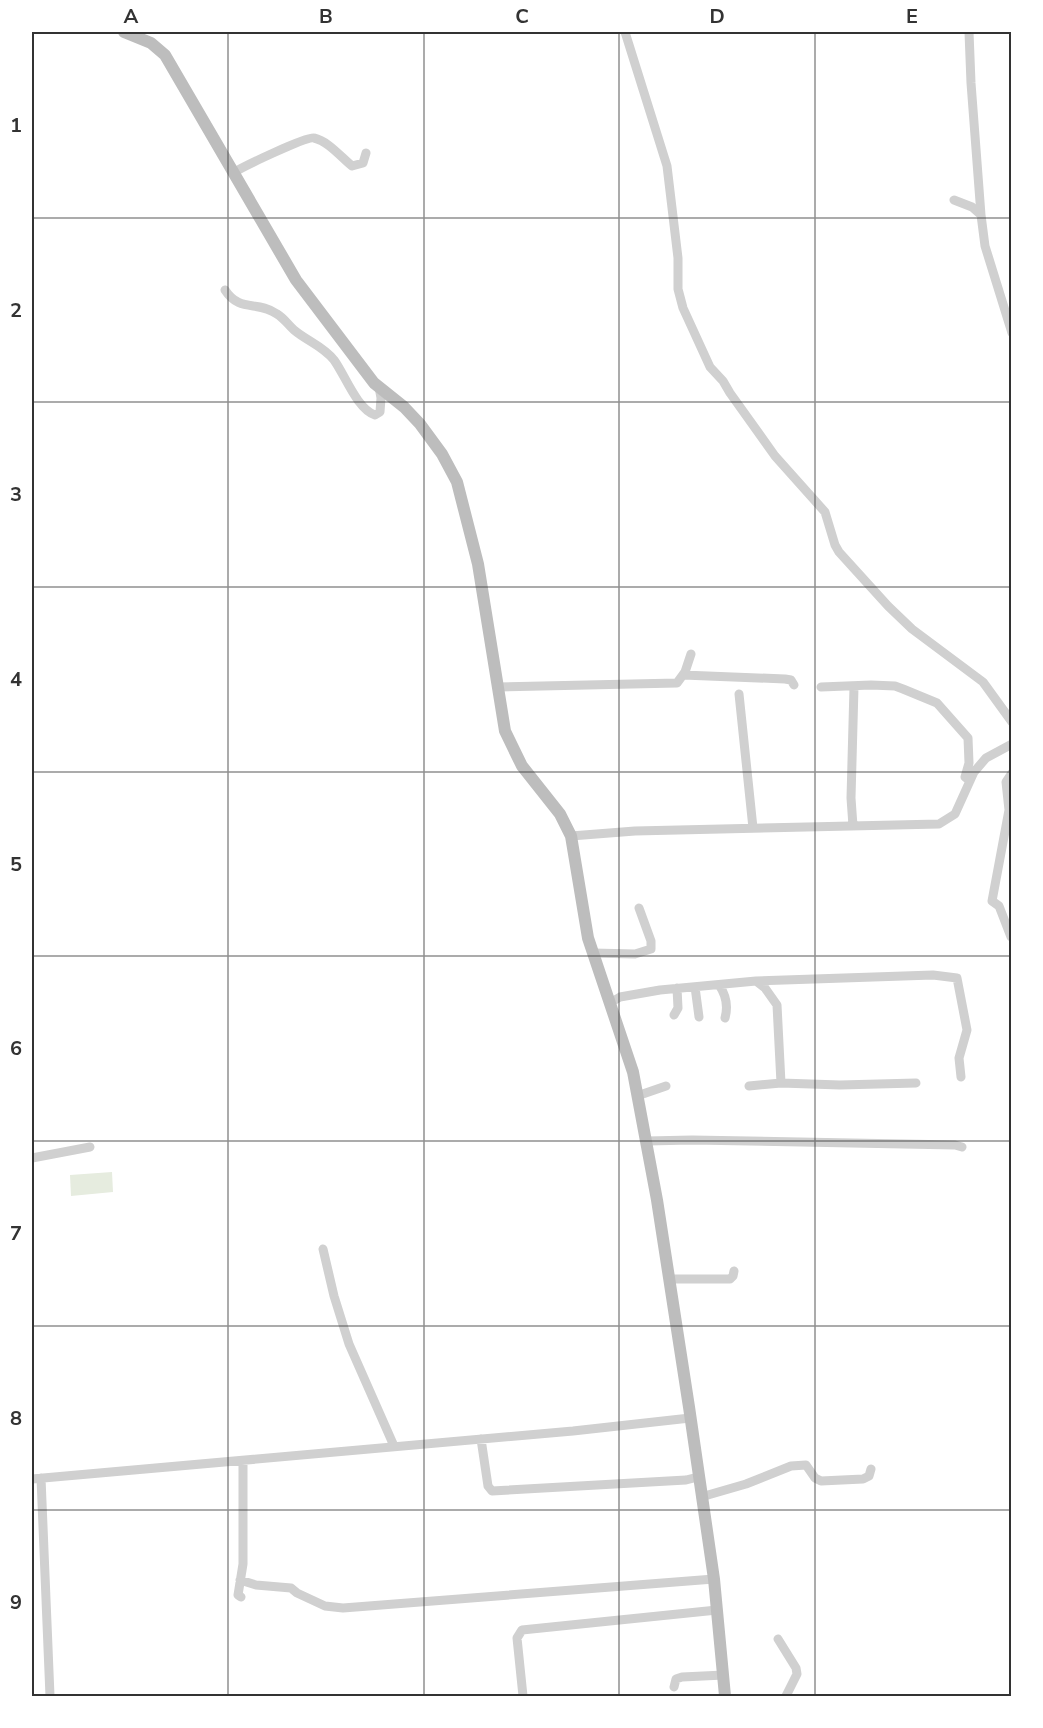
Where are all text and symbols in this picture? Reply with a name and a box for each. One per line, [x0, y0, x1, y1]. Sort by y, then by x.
text: A [124, 3, 139, 30]
text: B [319, 3, 333, 30]
text: C [515, 3, 529, 30]
text: D [709, 3, 725, 30]
text: E [906, 3, 918, 30]
text: 1 [10, 112, 22, 139]
text: 2 [10, 297, 22, 324]
text: 3 [10, 481, 22, 508]
text: 4 [10, 666, 22, 693]
text: 5 [10, 851, 22, 878]
text: 6 [10, 1035, 22, 1062]
text: 7 [10, 1220, 22, 1247]
text: 8 [10, 1405, 22, 1432]
text: 9 [10, 1589, 22, 1616]

